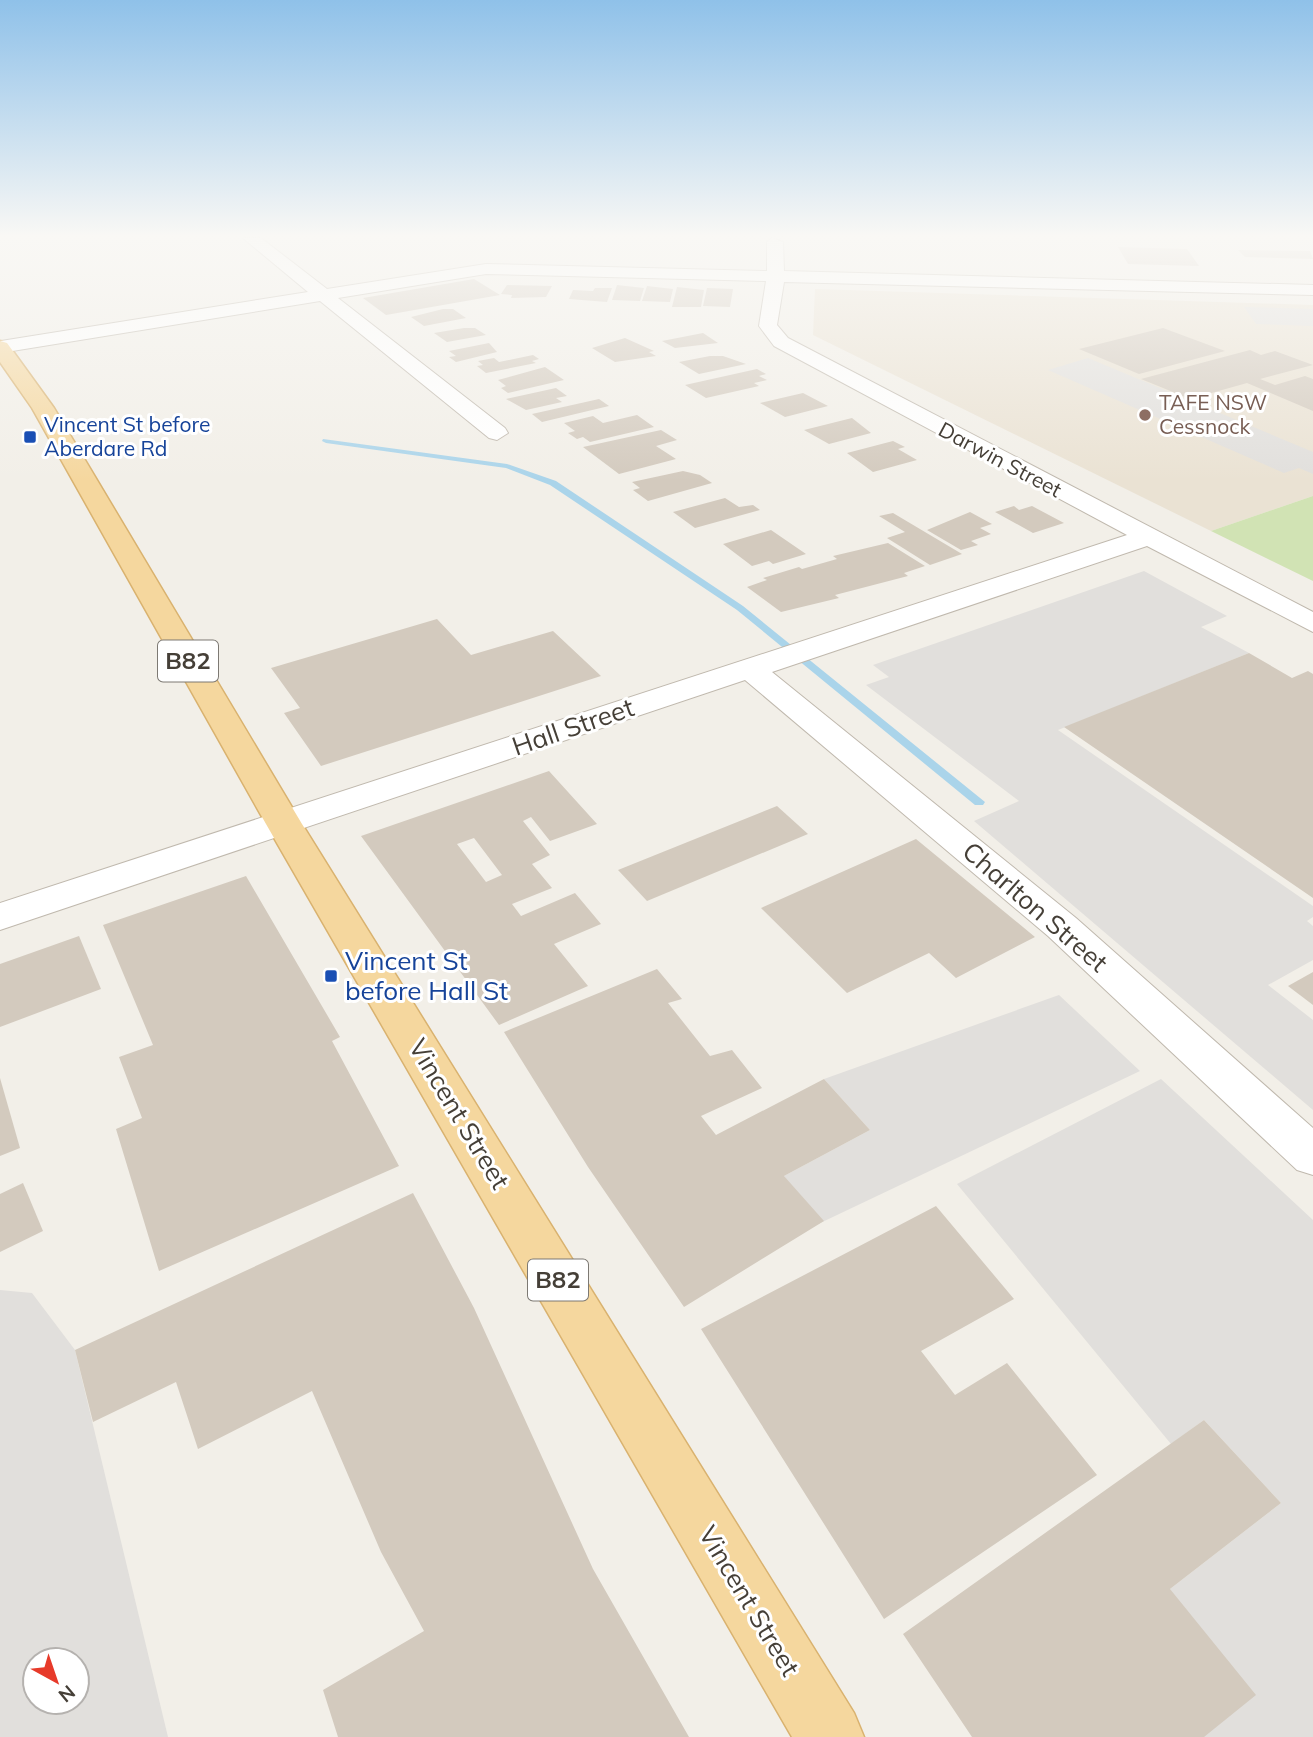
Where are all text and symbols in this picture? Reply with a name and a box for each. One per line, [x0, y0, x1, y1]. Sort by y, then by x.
place label: TAFE NSW Cessnock [1159, 389, 1267, 439]
marker: TAFE NSW Cessnock [1137, 407, 1153, 423]
place label: Vincent St before Aberdare Rd [44, 411, 210, 461]
street label: Darwin Street [934, 416, 1066, 502]
marker: Vincent St before Aberdare Rd [22, 429, 38, 445]
road number: B82 [158, 640, 218, 682]
street label: Hall Street [508, 690, 638, 763]
street label: Charlton Street [956, 834, 1115, 979]
place label: Vincent St before Hall St [345, 944, 508, 1007]
marker: Vincent St before Hall St [323, 968, 339, 984]
street label: Vincent Street [402, 1033, 517, 1195]
road number: B82 [528, 1260, 588, 1300]
street label: Vincent Street [692, 1520, 807, 1682]
north arrow [21, 1646, 91, 1716]
text: N [54, 1680, 80, 1708]

